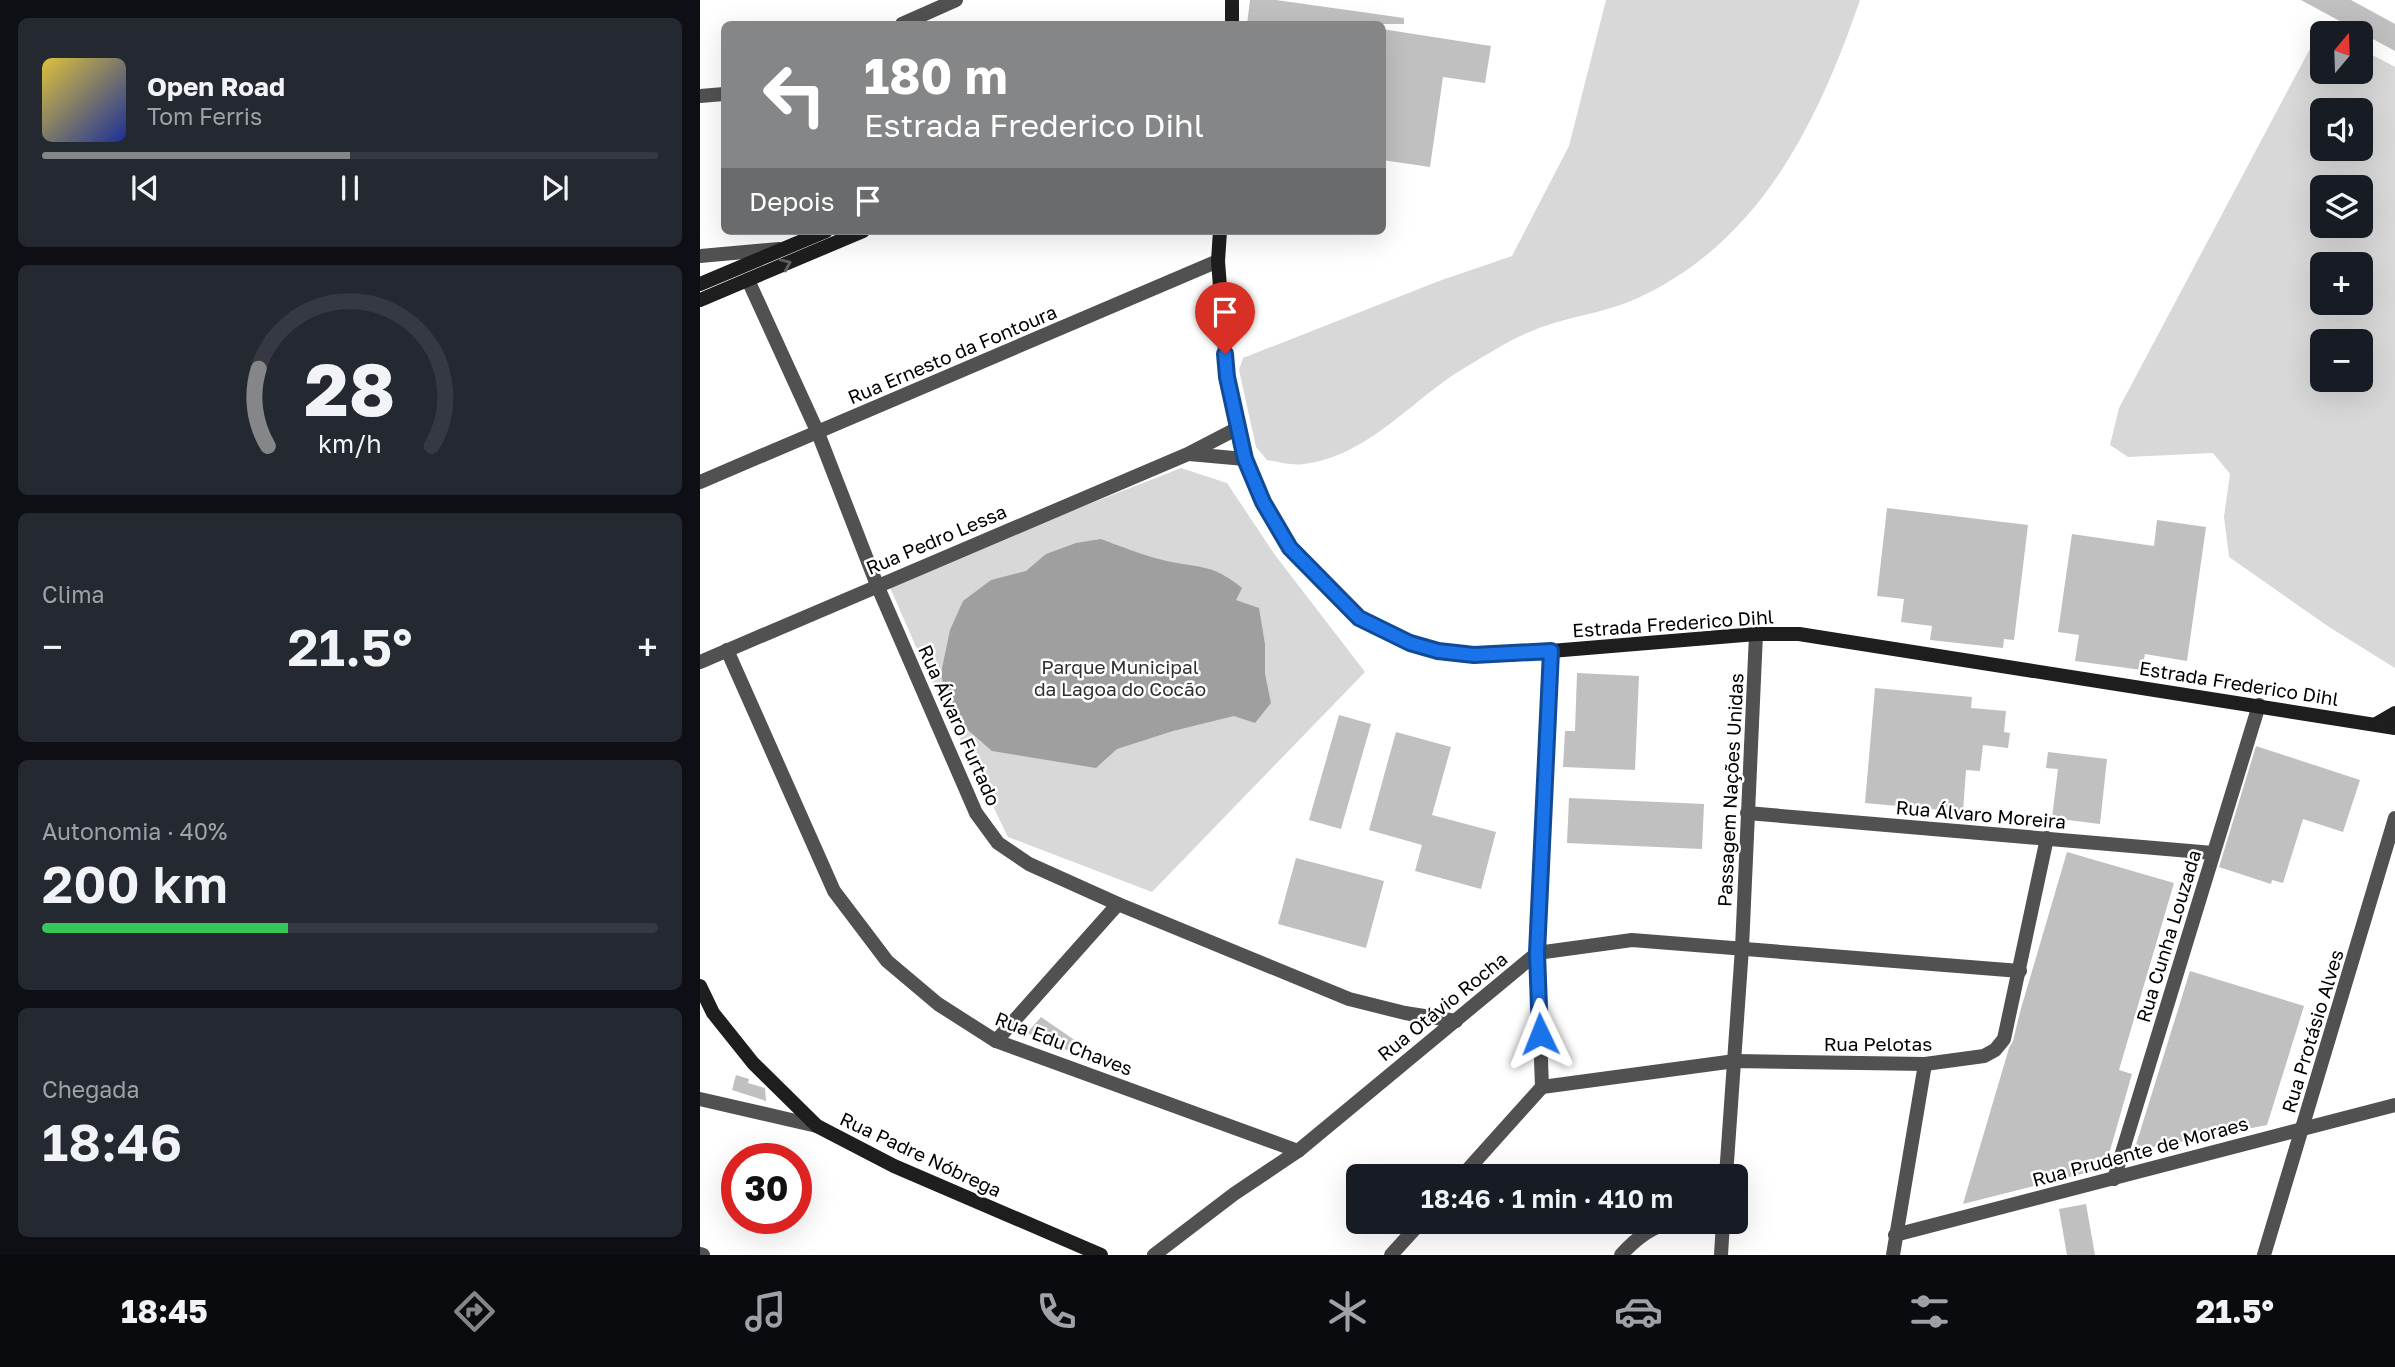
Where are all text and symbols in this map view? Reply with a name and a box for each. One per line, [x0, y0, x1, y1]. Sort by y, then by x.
north arrow [2310, 21, 2373, 84]
map controls [2310, 21, 2373, 392]
text: 180 m [864, 46, 1008, 105]
icon: left [749, 49, 840, 140]
text: Open Road [147, 71, 285, 102]
button: sound [2310, 98, 2373, 161]
text: Tom Ferris [147, 102, 262, 130]
text: Estrada Frederico Dihl [864, 106, 1204, 144]
icon: previous [126, 169, 164, 207]
icon: pause [331, 169, 369, 207]
icon: next [536, 169, 574, 207]
button: layers [2310, 175, 2373, 238]
icon: arrive [849, 182, 887, 220]
text: Depois [749, 186, 835, 217]
button: + [2310, 252, 2373, 315]
one-way arrow [779, 259, 791, 273]
pin [1195, 282, 1255, 354]
icon: arrive [1206, 293, 1244, 331]
street label: Rua Ernesto da Fontoura [844, 300, 1060, 408]
button: − [2310, 329, 2373, 392]
text: 28 [305, 346, 396, 433]
text: km/h [318, 428, 382, 459]
street label: Rua Pedro Lessa [862, 499, 1010, 579]
text: Clima [42, 580, 105, 608]
street label: Estrada Frederico Dihl [1572, 604, 1774, 642]
text: 21.5° [288, 615, 412, 677]
text: − [42, 624, 63, 669]
text: + [637, 624, 658, 669]
street label: Rua Álvaro Furtado [914, 641, 1006, 809]
park label: Parque Municipal da Lagoa do Cocão [1034, 655, 1206, 700]
street label: Estrada Frederico Dihl [2138, 656, 2340, 710]
street label: Passagem Nações Unidas [1712, 673, 1748, 907]
street label: Rua Álvaro Moreira [1895, 795, 2067, 833]
text: Autonomia · 40% [42, 817, 227, 845]
street label: Rua Cunha Louzada [2131, 847, 2205, 1025]
text: 200 km [42, 852, 228, 914]
street label: Rua Otávio Rocha [1372, 947, 1512, 1065]
street label: Rua Protásio Alves [2276, 947, 2348, 1115]
position arrow [1503, 997, 1577, 1071]
street label: Rua Edu Chaves [992, 1006, 1136, 1080]
street label: Rua Pelotas [1824, 1032, 1932, 1055]
text: Chegada [42, 1075, 139, 1103]
street label: Rua Padre Nóbrega [837, 1107, 1005, 1201]
text: 18:46 [42, 1110, 182, 1172]
street label: Rua Prudente de Moraes [2029, 1111, 2251, 1191]
speed limit sign: 30 [721, 1143, 812, 1234]
text: 18:46 · 1 min · 410 m [1421, 1183, 1673, 1214]
icon: directions [450, 1287, 499, 1336]
icon: music [741, 1287, 790, 1336]
icon: phone [1032, 1287, 1081, 1336]
icon: climate [1323, 1287, 1372, 1336]
icon: car [1614, 1287, 1663, 1336]
icon: filters [1905, 1287, 1954, 1336]
text: 18:45 [121, 1292, 208, 1330]
text: 21.5° [2196, 1292, 2274, 1330]

